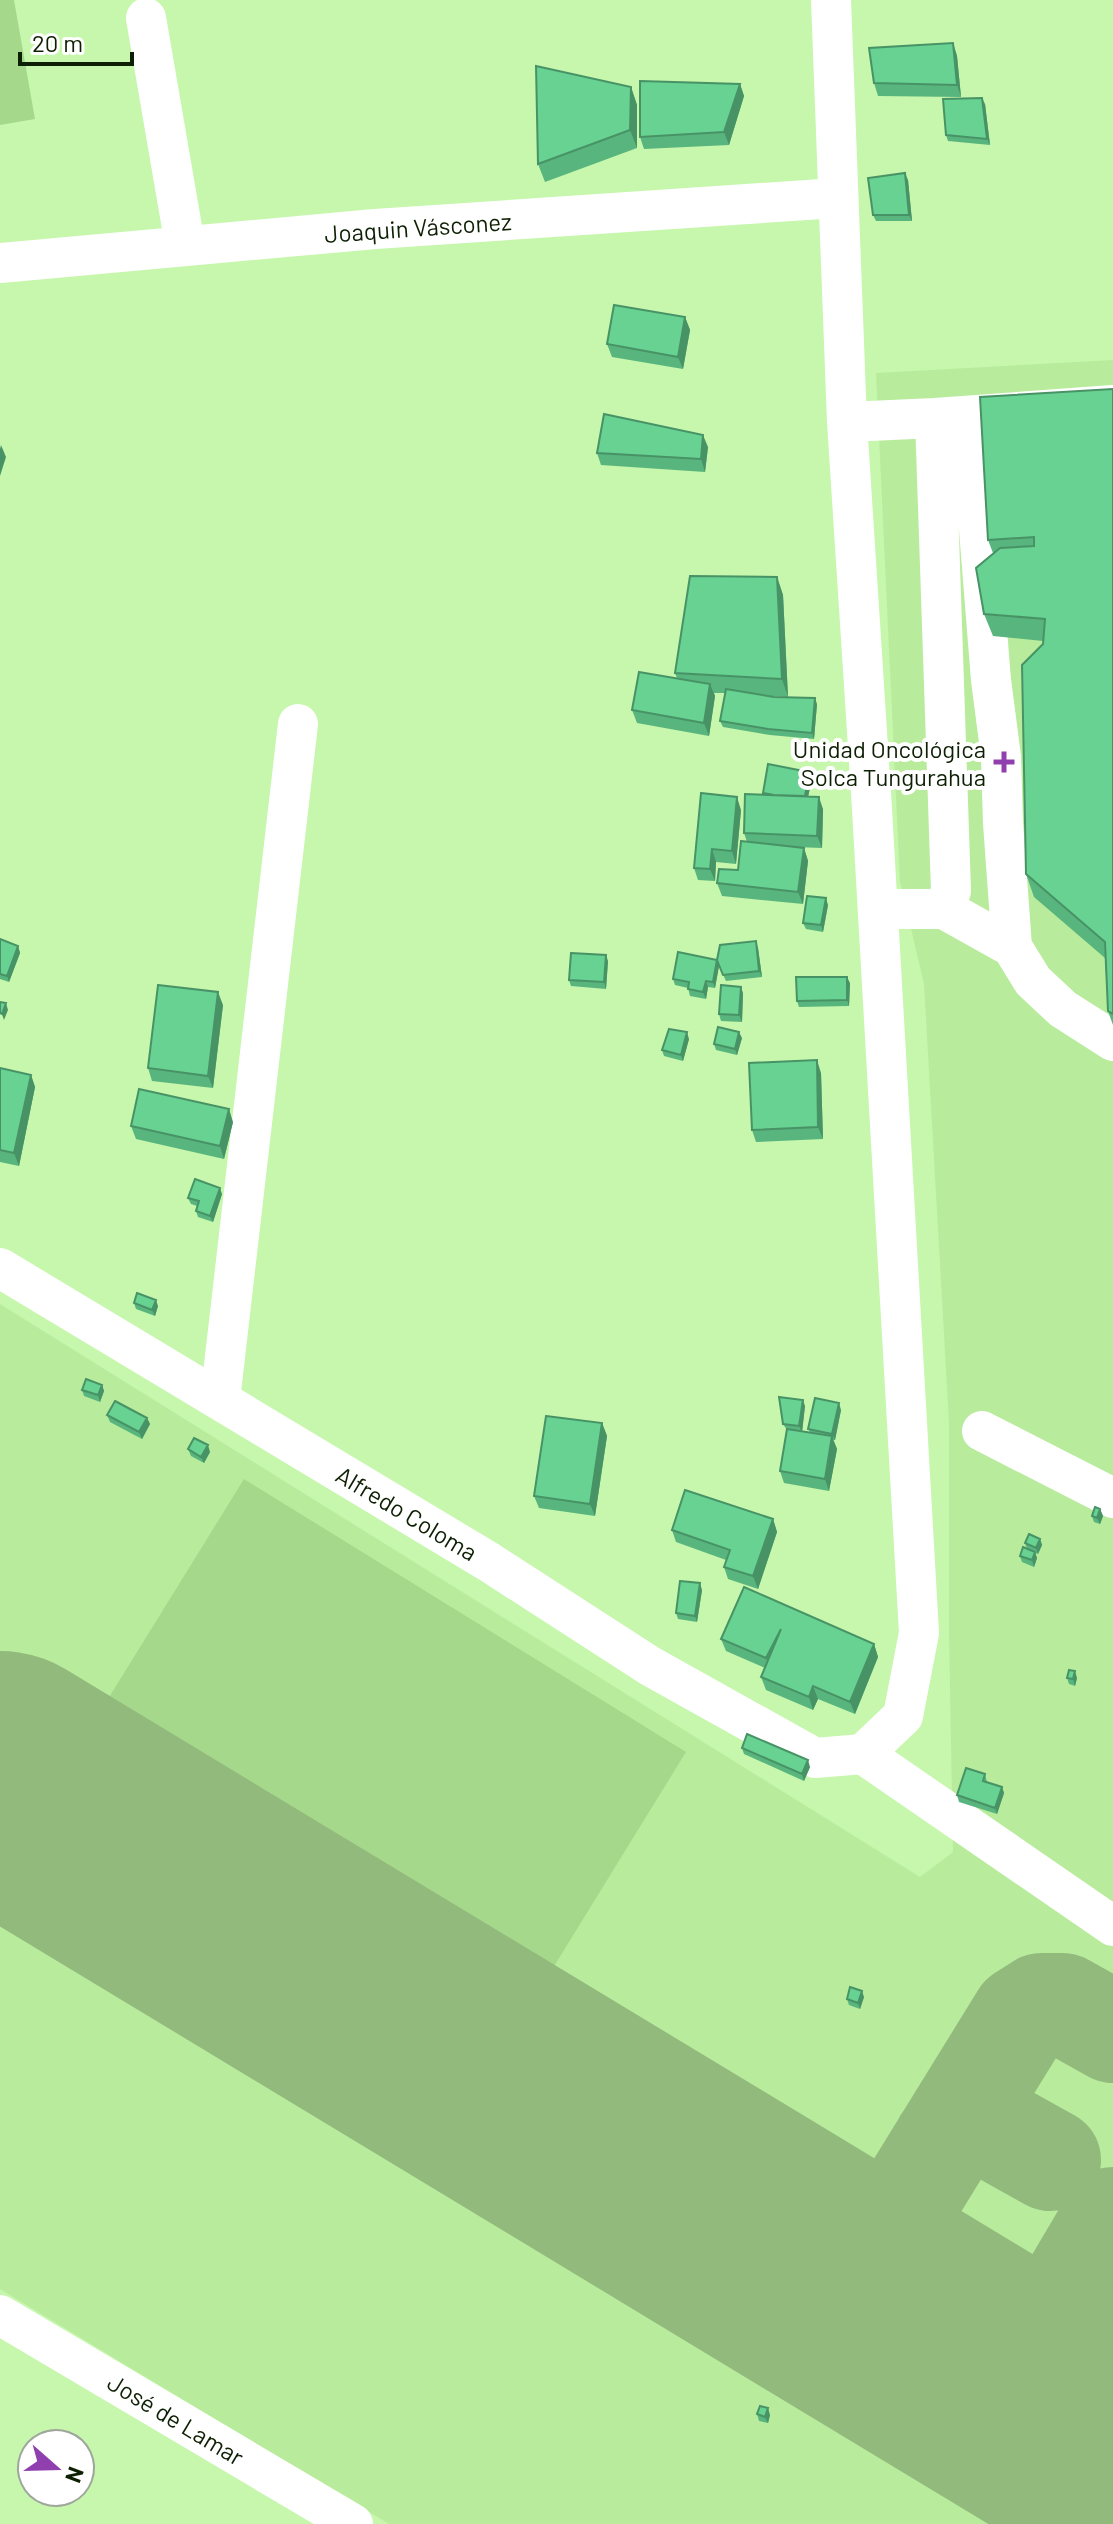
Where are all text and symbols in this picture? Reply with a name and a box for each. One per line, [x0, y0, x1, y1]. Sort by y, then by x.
scale bar [20, 16, 132, 66]
text: 20 m [32, 28, 83, 57]
street label: Joaquin Vásconez [323, 206, 513, 248]
place label: Unidad Oncológica Solca Tungurahua [793, 734, 986, 791]
marker: Unidad Oncológica Solca Tungurahua [993, 751, 1015, 773]
street label: Alfredo Coloma [331, 1460, 483, 1566]
street label: José de Lamar [103, 2367, 249, 2471]
north arrow [16, 2428, 96, 2508]
text: N [61, 2464, 90, 2487]

